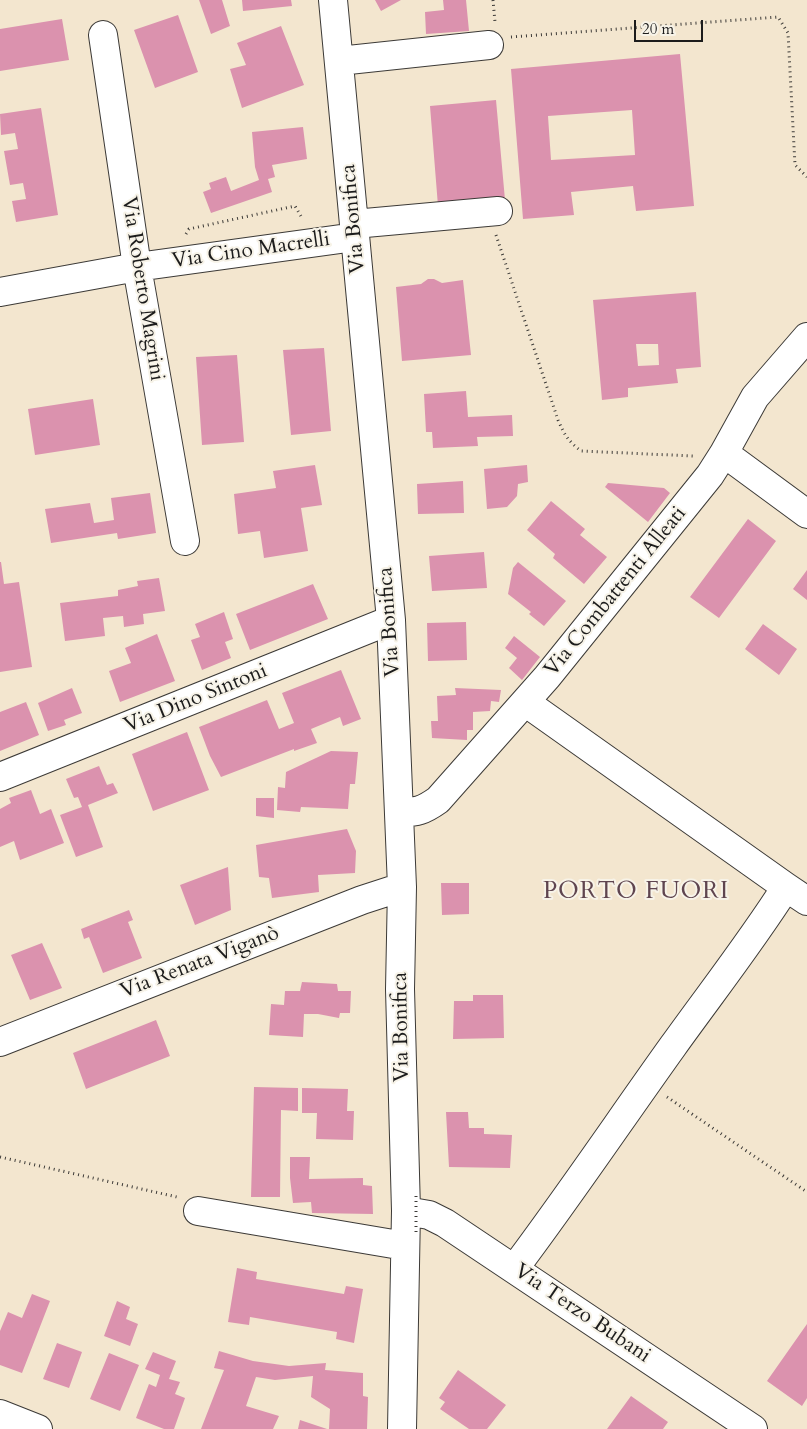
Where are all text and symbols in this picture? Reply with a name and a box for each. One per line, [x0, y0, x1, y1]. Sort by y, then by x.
scale bar [637, 10, 706, 42]
text: 20 m [642, 19, 674, 39]
street label: Via Bonifica [337, 163, 371, 275]
street label: Via Roberto Magrini [115, 195, 169, 383]
street label: Via Cino Macrelli [170, 227, 332, 275]
street label: Via Combattenti Alleati [540, 502, 692, 682]
street label: Via Bonifica [374, 566, 406, 678]
street label: Via Dino Sintoni [121, 659, 271, 739]
district label: PORTO FUORI [542, 878, 730, 906]
street label: Via Renata Viganò [117, 921, 283, 1005]
street label: Via Bonifica [388, 972, 416, 1082]
street label: Via Terzo Bubani [509, 1259, 655, 1369]

